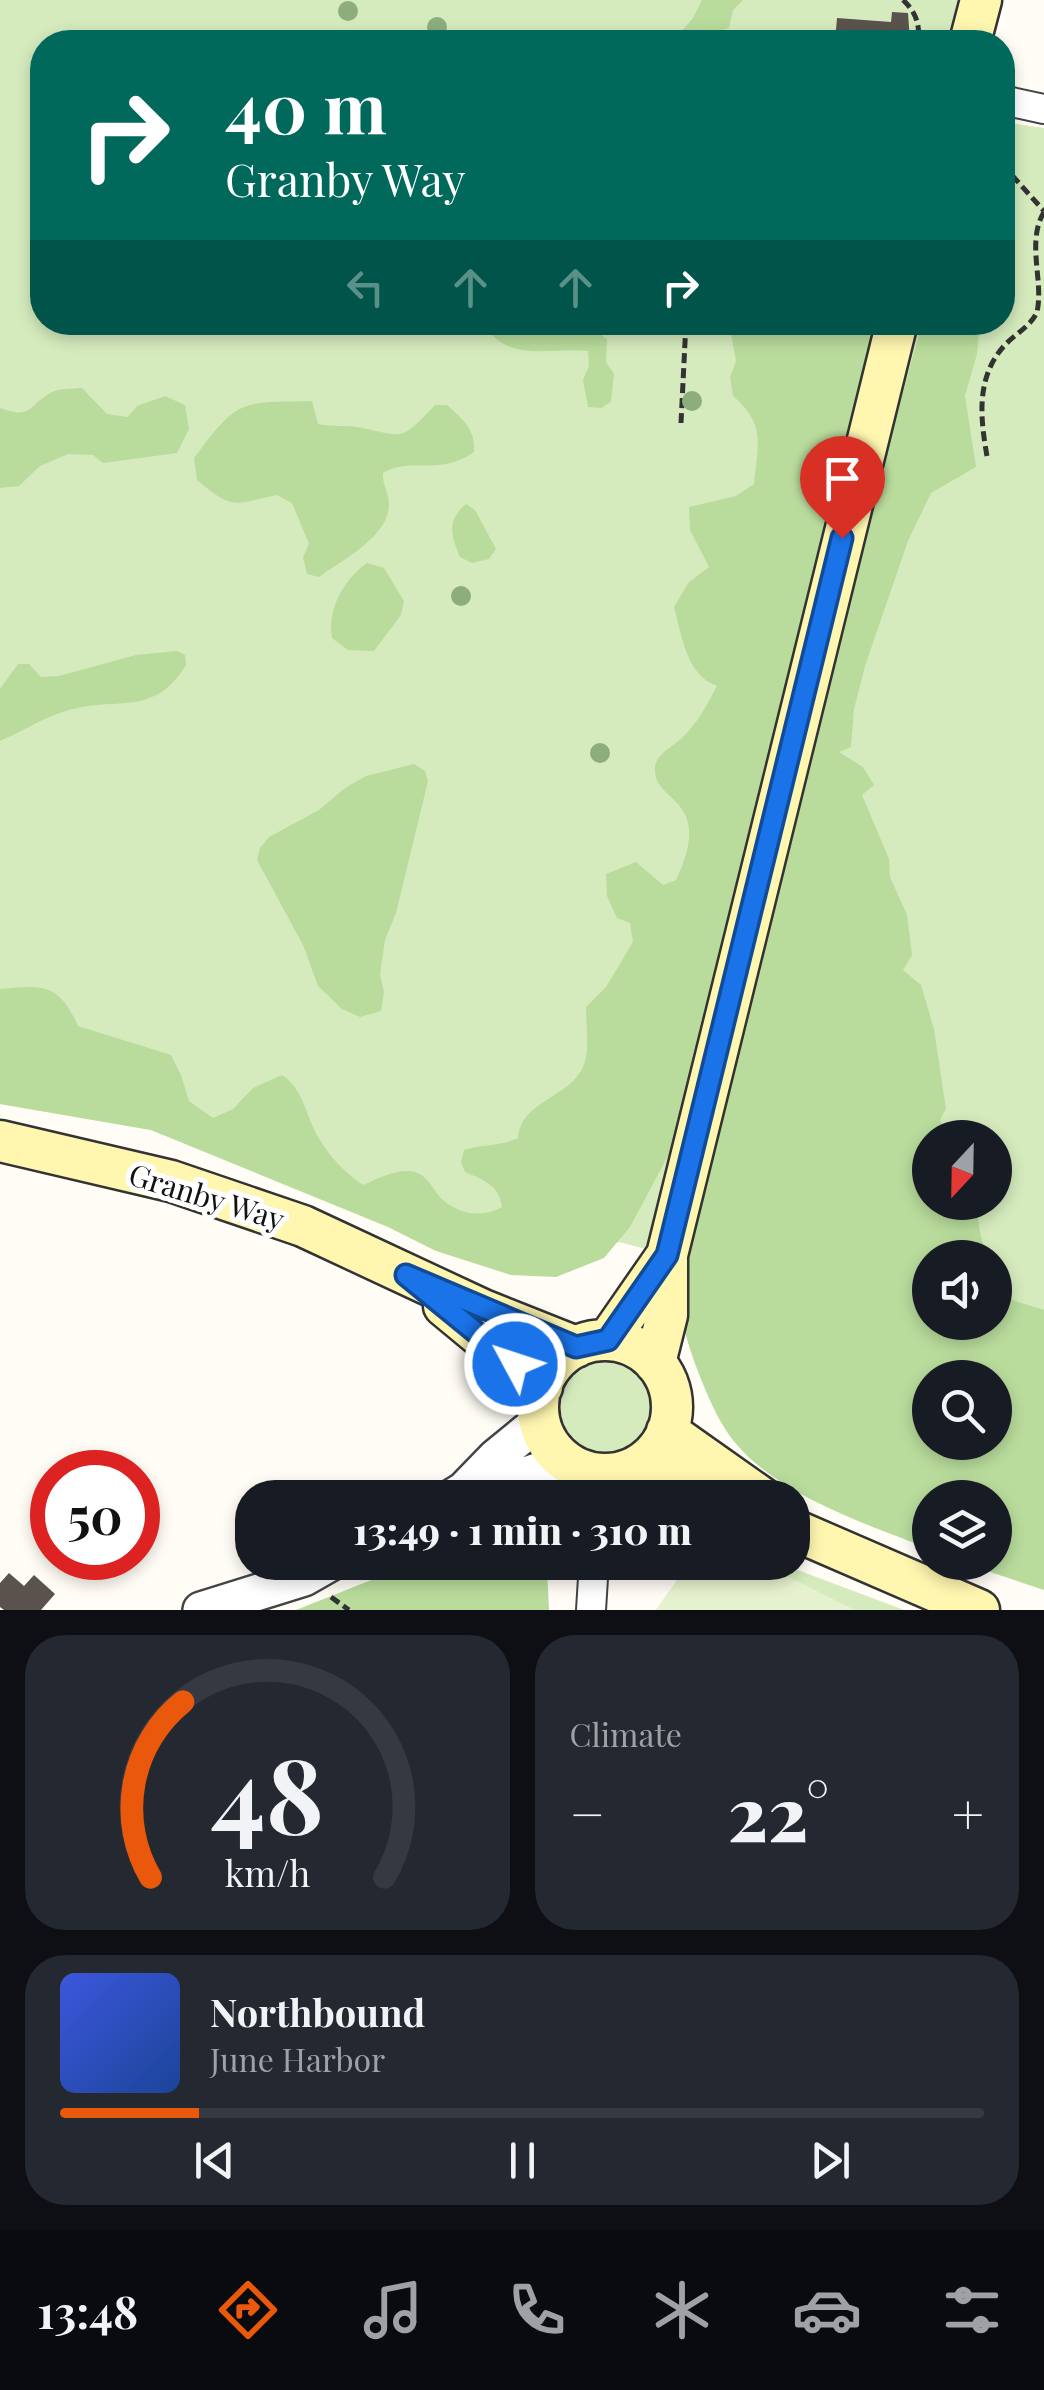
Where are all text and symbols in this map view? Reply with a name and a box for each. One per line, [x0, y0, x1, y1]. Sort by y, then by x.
text: 40 m [225, 58, 387, 152]
icon: right [60, 70, 190, 200]
text: Granby Way [225, 148, 465, 208]
icon: left [338, 260, 393, 315]
icon: ahead [443, 260, 498, 315]
icon: ahead [548, 260, 603, 315]
icon: right [653, 260, 708, 315]
pin [800, 436, 885, 539]
icon: arrive [815, 451, 870, 506]
north arrow [912, 1120, 1012, 1220]
map controls [912, 1120, 1012, 1580]
street label: Granby Way [125, 1153, 289, 1239]
button: sound [912, 1240, 1012, 1340]
position arrow [463, 1312, 567, 1416]
button: search [912, 1360, 1012, 1460]
speed limit sign: 50 [30, 1450, 160, 1580]
button: layers [912, 1480, 1012, 1580]
text: 13:49 · 1 min · 310 m [353, 1504, 692, 1555]
text: Climate [570, 1712, 682, 1755]
text: 48 [211, 1722, 324, 1861]
text: 22° [728, 1761, 829, 1861]
text: − [570, 1775, 605, 1849]
text: + [952, 1775, 984, 1849]
text: km/h [224, 1848, 310, 1896]
text: Northbound [210, 1986, 425, 2037]
text: June Harbor [210, 2037, 385, 2080]
icon: previous [187, 2133, 242, 2188]
icon: pause [495, 2133, 550, 2188]
icon: next [803, 2133, 858, 2188]
icon: directions [213, 2275, 283, 2345]
icon: music [358, 2275, 428, 2345]
icon: phone [502, 2275, 572, 2345]
icon: climate [647, 2275, 717, 2345]
icon: car [792, 2275, 862, 2345]
icon: filters [937, 2275, 1007, 2345]
text: 13:48 [37, 2280, 138, 2340]

